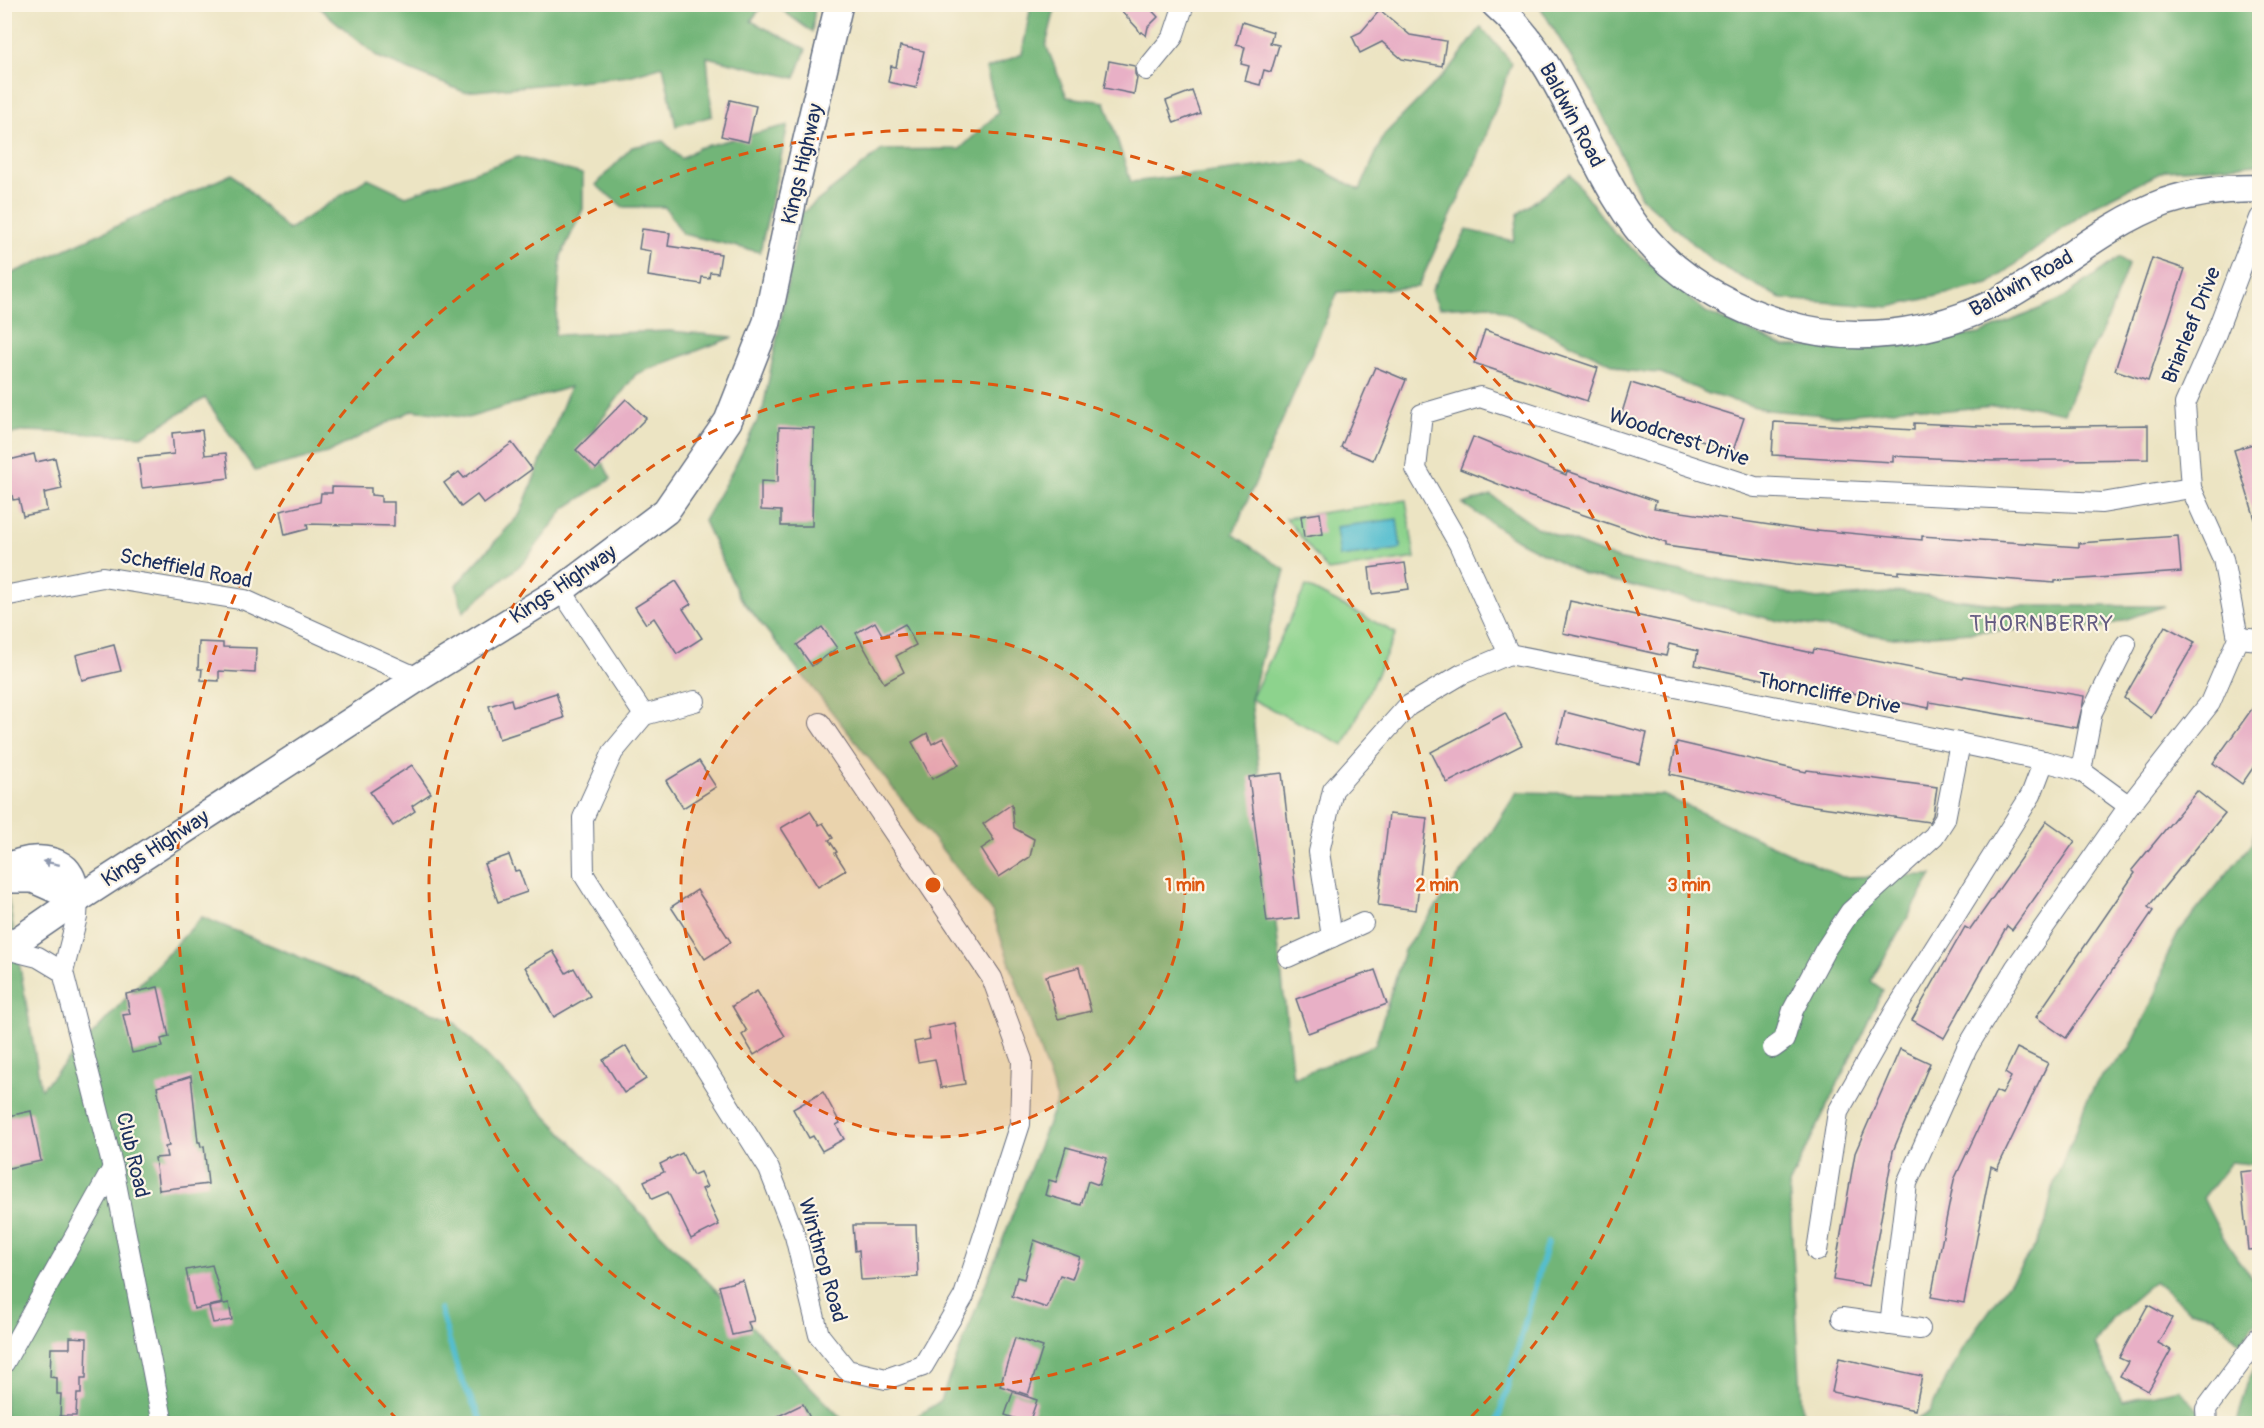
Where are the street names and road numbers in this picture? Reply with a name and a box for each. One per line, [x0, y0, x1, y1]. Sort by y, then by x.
street label: Baldwin Road [1533, 58, 1610, 172]
street label: Kings Highway [775, 101, 829, 227]
street label: Baldwin Road [1965, 244, 2078, 323]
street label: Briarleaf Drive [2156, 262, 2227, 387]
street label: Woodcrest Drive [1605, 402, 1753, 473]
street label: Kings Highway [505, 539, 622, 630]
street label: Scheffield Road [117, 542, 254, 595]
street label: Thorncliffe Drive [1755, 666, 1903, 721]
street label: Kings Highway [96, 804, 214, 893]
street label: Club Road [110, 1110, 155, 1200]
street label: Winthrop Road [792, 1195, 853, 1325]

